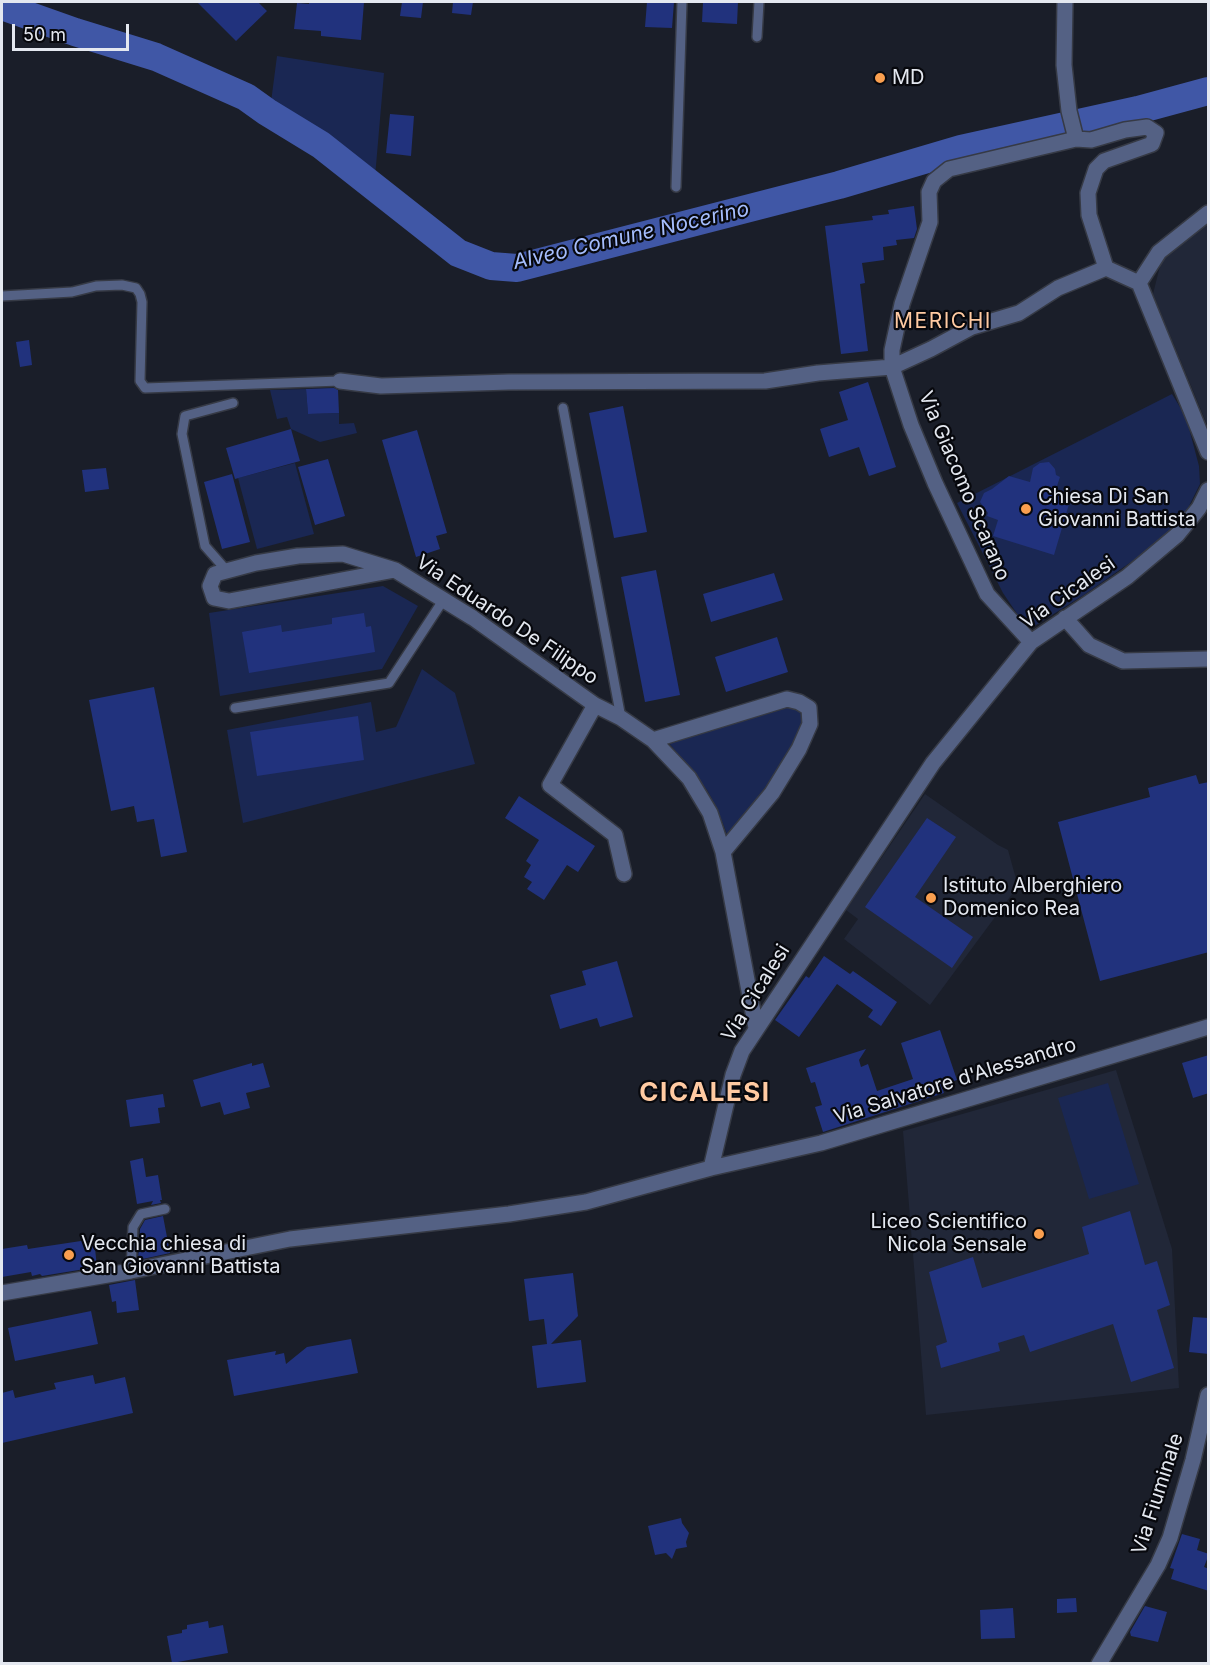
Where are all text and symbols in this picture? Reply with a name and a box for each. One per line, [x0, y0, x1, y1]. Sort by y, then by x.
scale bar [15, 12, 132, 50]
text: 50 m [23, 24, 66, 45]
place label: MD [892, 66, 924, 90]
marker: MD [873, 71, 887, 85]
water label: Alveo Comune Nocerino [510, 197, 752, 275]
district label: MERICHI [894, 309, 992, 335]
street label: Via Giacomo Scarano [913, 388, 1015, 584]
place label: Chiesa Di San Giovanni Battista [1038, 485, 1196, 532]
marker: Chiesa Di San Giovanni Battista [1019, 502, 1033, 516]
street label: Via Eduardo De Filippo [411, 550, 603, 690]
street label: Via Cicalesi [1016, 552, 1120, 634]
place label: Istituto Alberghiero Domenico Rea [943, 874, 1122, 921]
marker: Istituto Alberghiero Domenico Rea [924, 891, 938, 905]
street label: Via Cicalesi [717, 940, 795, 1046]
street label: Via Salvatore d'Alessandro [831, 1033, 1079, 1129]
district label: CICALESI [639, 1077, 771, 1109]
place label: Liceo Scientifico Nicola Sensale [871, 1210, 1027, 1257]
marker: Liceo Scientifico Nicola Sensale [1032, 1227, 1046, 1241]
place label: Vecchia chiesa di San Giovanni Battista [81, 1232, 281, 1279]
marker: Vecchia chiesa di San Giovanni Battista [62, 1248, 76, 1262]
street label: Via Fiuminale [1127, 1430, 1189, 1558]

